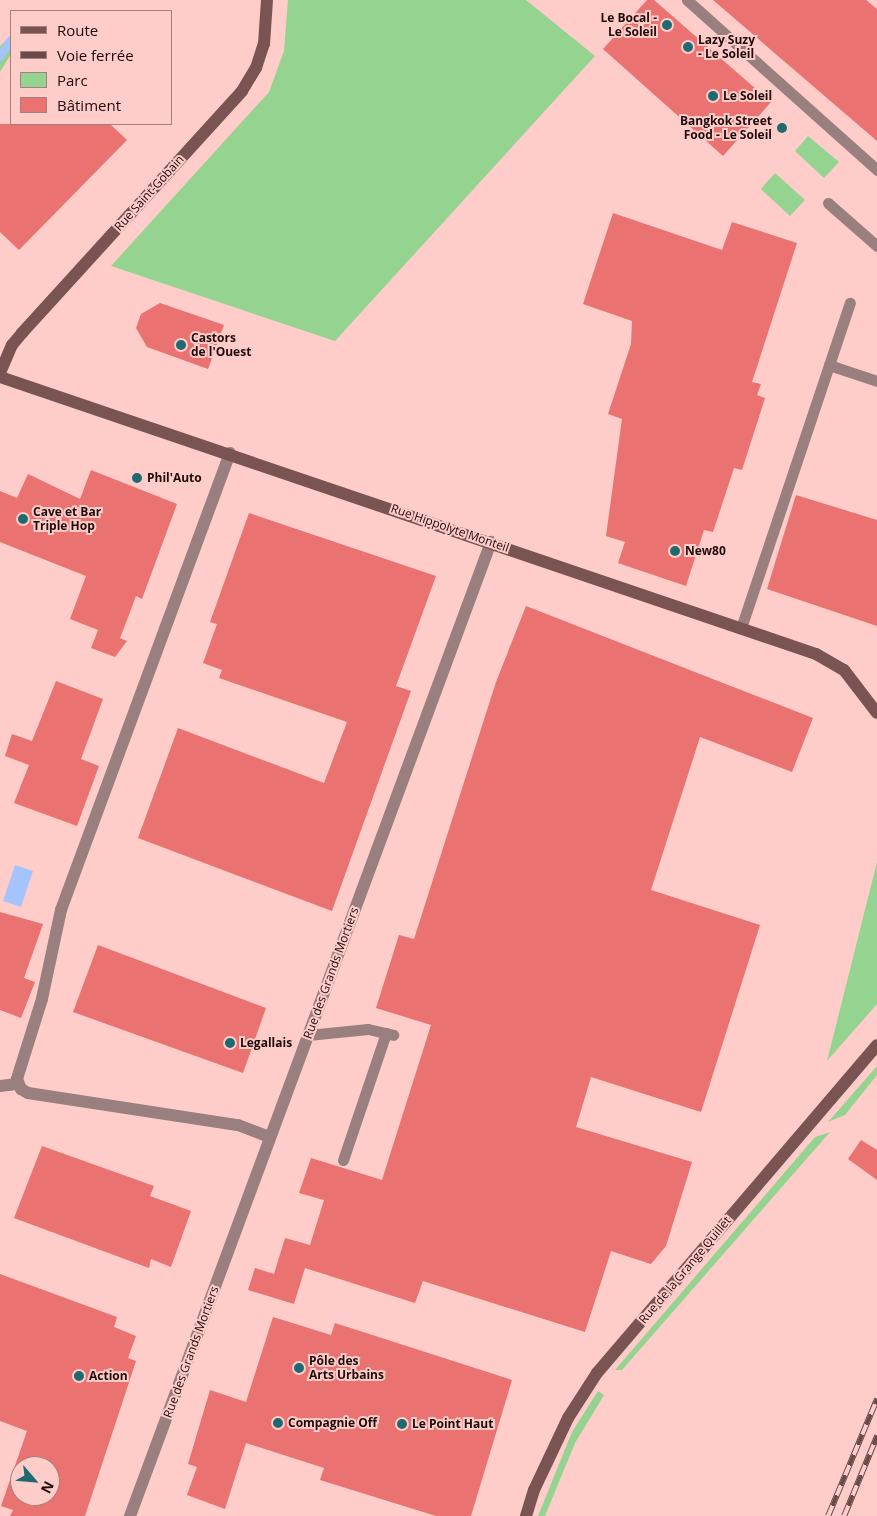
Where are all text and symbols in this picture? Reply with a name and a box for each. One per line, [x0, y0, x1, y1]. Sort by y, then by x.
legend [10, 10, 172, 125]
place label: Le Bocal - Le Soleil [600, 11, 657, 39]
marker: Le Bocal - Le Soleil [661, 19, 673, 31]
text: Route [57, 20, 98, 40]
place label: Lazy Suzy - Le Soleil [698, 33, 755, 61]
marker: Lazy Suzy - Le Soleil [682, 41, 694, 53]
text: Voie ferrée [57, 45, 134, 65]
text: Parc [57, 70, 88, 90]
place label: Le Soleil [723, 89, 772, 103]
marker: Le Soleil [707, 90, 719, 102]
text: Bâtiment [57, 95, 121, 115]
place label: Bangkok Street Food - Le Soleil [680, 114, 772, 142]
marker: Bangkok Street Food - Le Soleil [776, 122, 788, 134]
street label: Rue Saint-Gobain [111, 152, 187, 234]
place label: Castors de l'Ouest [191, 331, 251, 359]
marker: Castors de l'Ouest [175, 339, 187, 351]
place label: Phil'Auto [147, 471, 202, 485]
marker: Phil'Auto [131, 472, 143, 484]
street label: Rue Hippolyte Monteil [389, 501, 511, 555]
place label: Cave et Bar Triple Hop [33, 505, 101, 533]
marker: Cave et Bar Triple Hop [17, 513, 29, 525]
place label: New80 [685, 544, 726, 558]
marker: New80 [669, 545, 681, 557]
street label: Rue des Grands Mortiers [300, 905, 362, 1041]
place label: Legallais [240, 1036, 292, 1050]
marker: Legallais [224, 1037, 236, 1049]
street label: Rue de la Grange Quillet [636, 1213, 734, 1327]
street label: Rue des Grands Mortiers [160, 1284, 222, 1420]
place label: Pôle des Arts Urbains [309, 1354, 384, 1382]
marker: Pôle des Arts Urbains [293, 1362, 305, 1374]
place label: Action [89, 1369, 128, 1383]
marker: Action [73, 1370, 85, 1382]
place label: Compagnie Off [288, 1416, 377, 1430]
marker: Compagnie Off [272, 1417, 284, 1429]
place label: Le Point Haut [412, 1417, 493, 1431]
marker: Le Point Haut [396, 1418, 408, 1430]
north arrow [10, 1456, 60, 1506]
text: N [37, 1478, 59, 1497]

